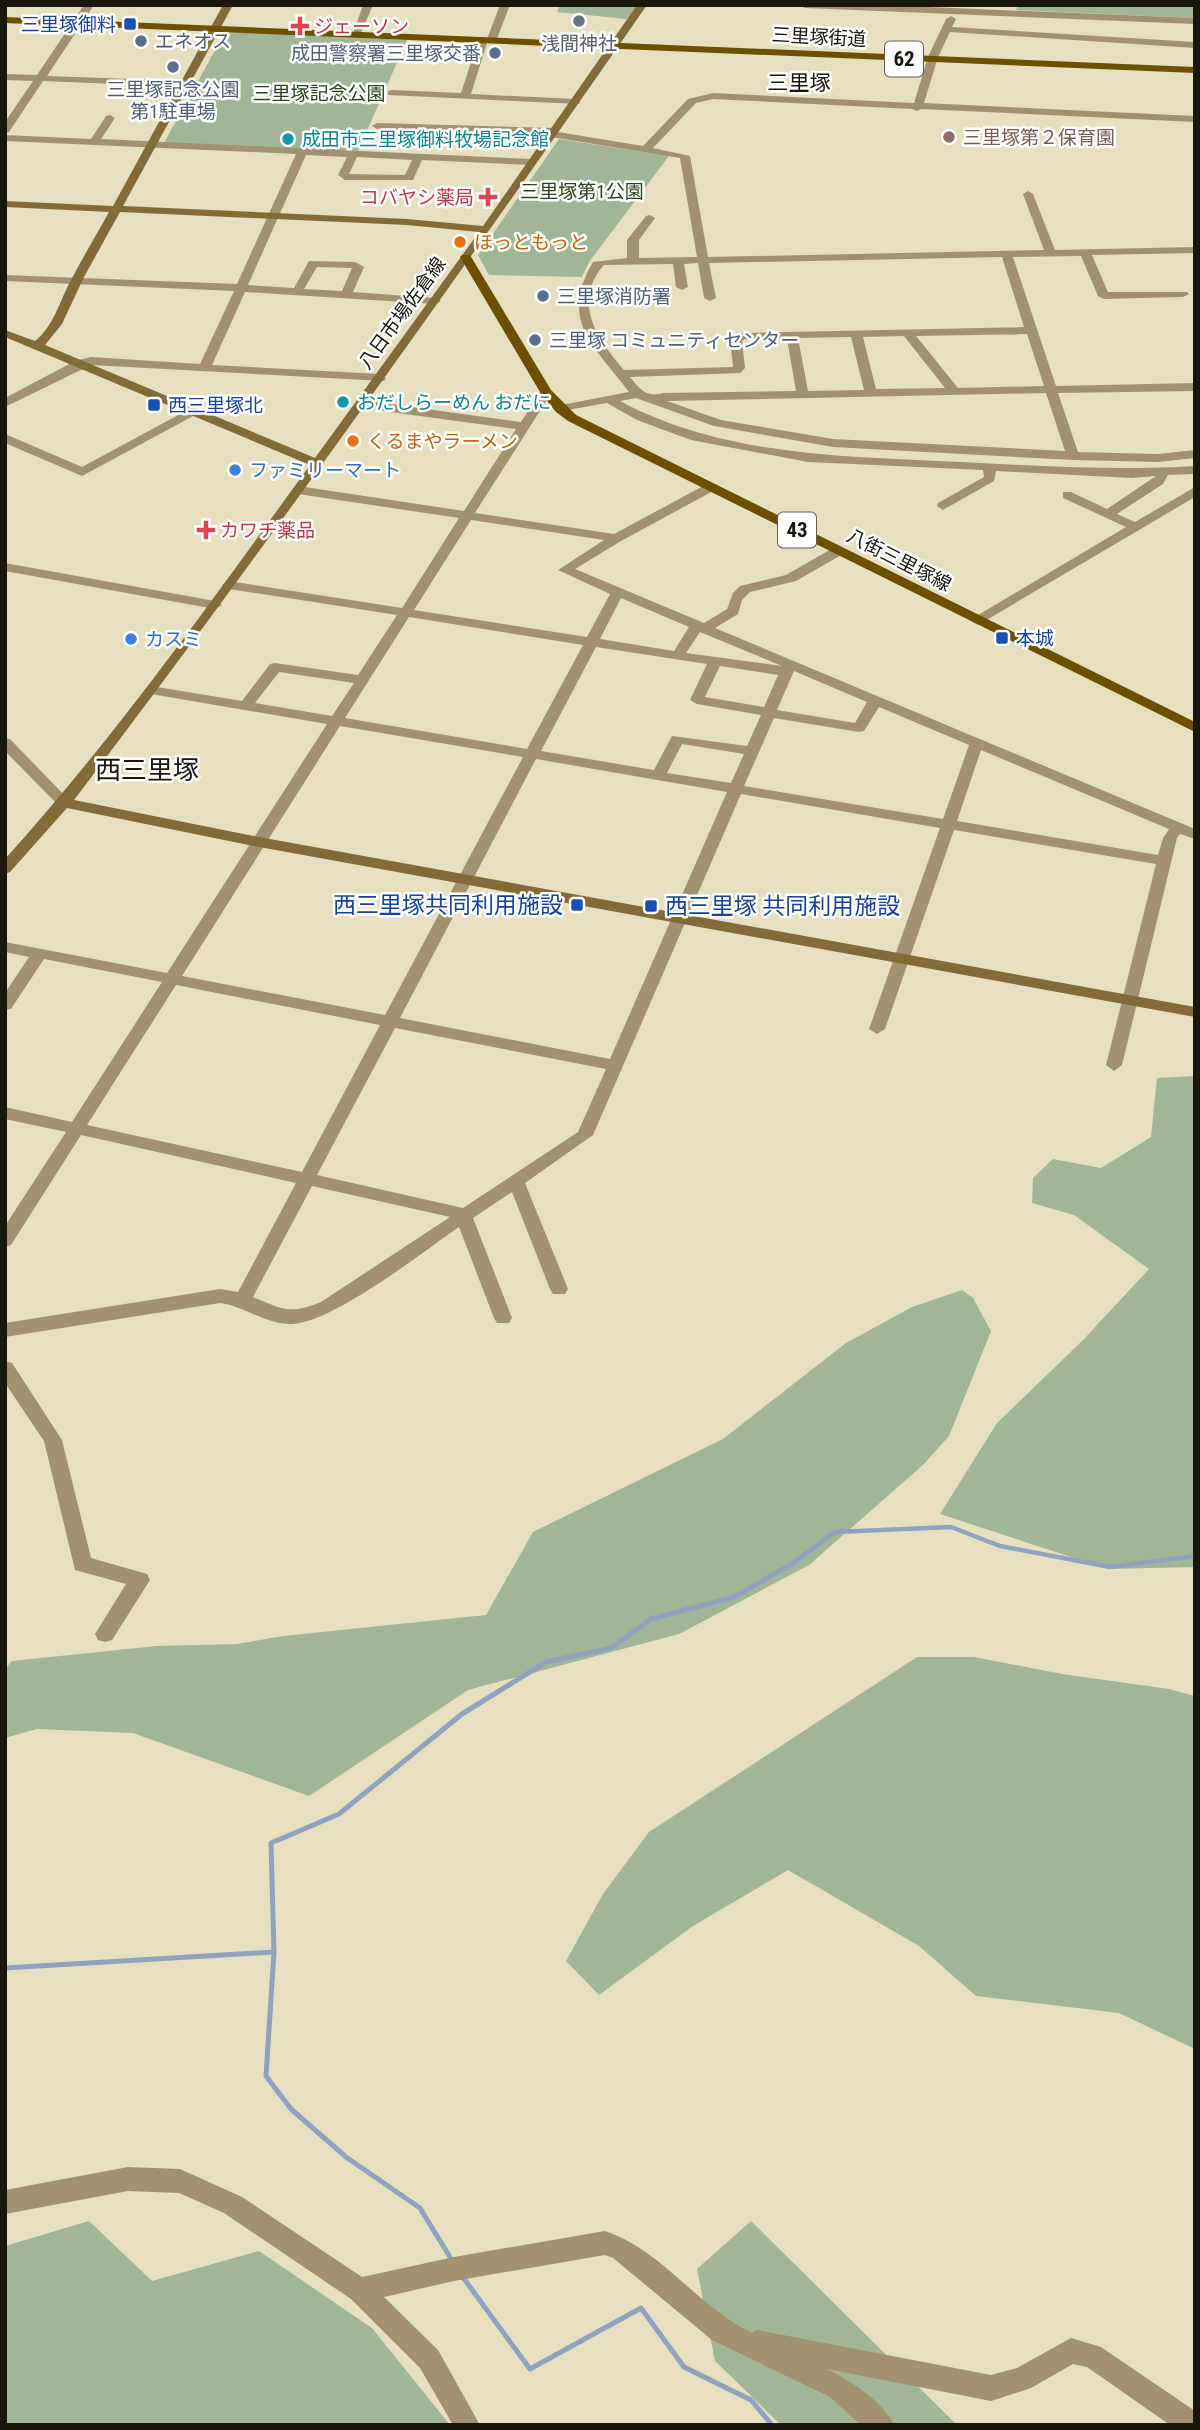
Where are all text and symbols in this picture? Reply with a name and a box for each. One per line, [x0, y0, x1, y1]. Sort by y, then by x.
place label: 三里塚御料 [21, 13, 116, 36]
marker: 浅間神社 [571, 13, 587, 29]
place label: ジェーソン [314, 15, 409, 38]
marker: 三里塚御料 [122, 16, 138, 32]
marker: ジェーソン [292, 18, 308, 34]
street label: 三里塚街道 [771, 23, 867, 51]
place label: エネオス [155, 30, 231, 53]
place label: 浅間神社 [541, 32, 617, 55]
marker: エネオス [133, 33, 149, 49]
place label: 成田警察署三里塚交番 [291, 42, 481, 65]
road number: 62 [885, 42, 923, 76]
marker: 成田警察署三里塚交番 [487, 45, 503, 61]
marker: 三里塚記念公園 第1駐車場 [165, 59, 181, 75]
district label: 三里塚 [768, 71, 831, 95]
place label: 三里塚記念公園 第1駐車場 [106, 78, 240, 123]
park label: 三里塚記念公園 [252, 82, 386, 105]
place label: 三里塚第２保育園 [963, 126, 1115, 149]
place label: 成田市三里塚御料牧場記念館 [302, 128, 549, 151]
marker: 三里塚第２保育園 [941, 129, 957, 145]
marker: 成田市三里塚御料牧場記念館 [280, 131, 296, 147]
park label: 三里塚第1公園 [520, 180, 644, 203]
place label: コバヤシ薬局 [360, 186, 474, 209]
marker: コバヤシ薬局 [480, 189, 496, 205]
place label: ほっともっと [474, 231, 588, 254]
marker: ほっともっと [452, 234, 468, 250]
street label: 八日市場佐倉線 [354, 252, 450, 374]
place label: 三里塚消防署 [557, 285, 671, 308]
marker: 三里塚消防署 [535, 288, 551, 304]
place label: 三里塚 コミュニティセンター [549, 329, 799, 352]
marker: 三里塚 コミュニティセンター [527, 332, 543, 348]
place label: おだしらーめん おだに [357, 391, 551, 414]
place label: 西三里塚北 [168, 394, 263, 417]
marker: おだしらーめん おだに [335, 394, 351, 410]
marker: 西三里塚北 [146, 397, 162, 413]
place label: くるまやラーメン [367, 430, 518, 453]
marker: くるまやラーメン [345, 433, 361, 449]
place label: ファミリーマート [249, 459, 401, 482]
marker: ファミリーマート [227, 462, 243, 478]
road number: 43 [778, 512, 816, 548]
place label: カワチ薬品 [220, 519, 315, 542]
marker: カワチ薬品 [198, 522, 214, 538]
street label: 八街三里塚線 [843, 524, 955, 596]
place label: 本城 [1016, 627, 1054, 650]
place label: カスミ [145, 628, 202, 651]
marker: 本城 [994, 630, 1010, 646]
marker: カスミ [123, 631, 139, 647]
district label: 西三里塚 [95, 755, 199, 785]
place label: 西三里塚共同利用施設 [333, 892, 563, 919]
place label: 西三里塚 共同利用施設 [665, 893, 900, 920]
marker: 西三里塚共同利用施設 [569, 897, 585, 913]
marker: 西三里塚 共同利用施設 [643, 898, 659, 914]

